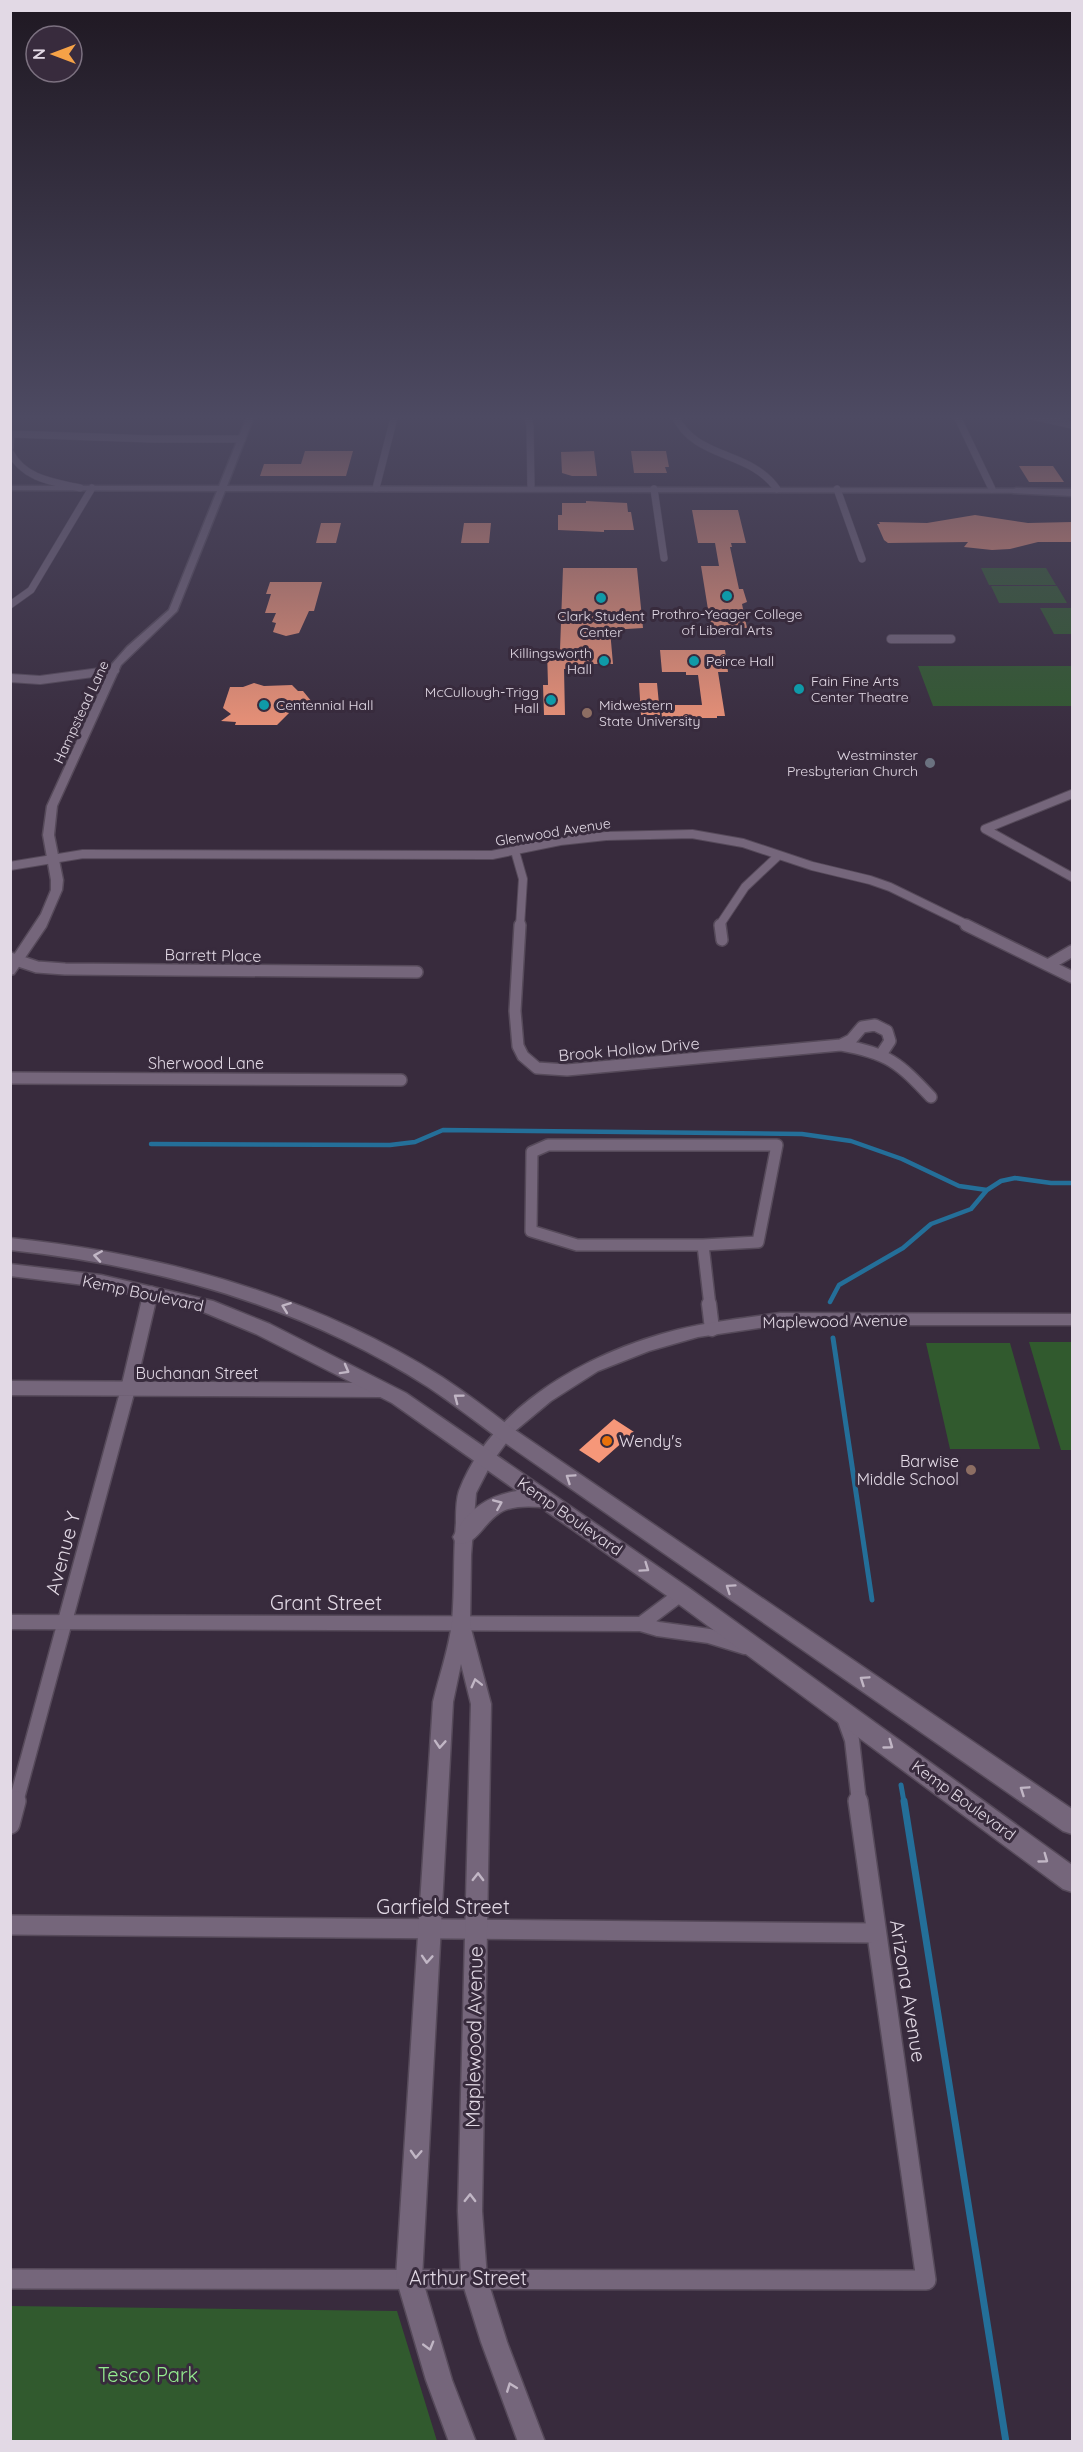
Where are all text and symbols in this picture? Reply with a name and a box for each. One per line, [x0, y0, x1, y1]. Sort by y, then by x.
north arrow [24, 24, 84, 84]
text: N [29, 48, 49, 60]
marker: Prothro-Yeager College of Liberal Arts [720, 589, 734, 603]
marker: Clark Student Center [594, 591, 608, 605]
place label: Prothro-Yeager College of Liberal Arts [652, 605, 803, 639]
place label: Clark Student Center [557, 607, 645, 641]
place label: Killingsworth Hall [510, 644, 592, 678]
place label: Peirce Hall [706, 652, 774, 670]
marker: Killingsworth Hall [597, 654, 611, 668]
marker: Peirce Hall [687, 654, 701, 668]
street label: Hampstead Lane [49, 657, 113, 766]
place label: Fain Fine Arts Center Theatre [811, 672, 909, 706]
marker: Fain Fine Arts Center Theatre [792, 682, 806, 696]
place label: McCullough-Trigg Hall [425, 683, 539, 717]
marker: McCullough-Trigg Hall [544, 693, 558, 707]
place label: Centennial Hall [276, 696, 373, 714]
place label: Midwestern State University [599, 696, 700, 730]
marker: Centennial Hall [257, 698, 271, 712]
marker: Midwestern State University [580, 706, 594, 720]
place label: Westminster Presbyterian Church [787, 746, 919, 780]
marker: Westminster Presbyterian Church [923, 756, 937, 770]
street label: Glenwood Avenue [494, 814, 612, 850]
street label: Barrett Place [165, 944, 261, 966]
street label: Brook Hollow Drive [558, 1033, 700, 1065]
street label: Sherwood Lane [148, 1053, 264, 1073]
one-way arrow [93, 1250, 103, 1263]
street label: Kemp Boulevard [81, 1270, 205, 1316]
one-way arrow [281, 1302, 292, 1315]
street label: Maplewood Avenue [762, 1310, 908, 1332]
street label: Buchanan Street [136, 1363, 258, 1383]
one-way arrow [339, 1363, 350, 1374]
one-way arrow [454, 1394, 465, 1405]
place label: Wendy's [619, 1431, 682, 1451]
marker: Wendy's [600, 1434, 614, 1448]
place label: Barwise Middle School [857, 1451, 959, 1489]
marker: Barwise Middle School [964, 1463, 978, 1477]
street label: Kemp Boulevard [514, 1472, 626, 1560]
one-way arrow [565, 1474, 576, 1485]
one-way arrow [491, 1499, 502, 1511]
street label: Avenue Y [39, 1509, 86, 1597]
one-way arrow [638, 1561, 649, 1572]
one-way arrow [726, 1584, 737, 1595]
street label: Grant Street [270, 1590, 382, 1615]
one-way arrow [859, 1676, 870, 1687]
one-way arrow [470, 1678, 483, 1688]
one-way arrow [882, 1738, 893, 1749]
one-way arrow [434, 1739, 447, 1748]
street label: Kemp Boulevard [908, 1756, 1020, 1844]
one-way arrow [1020, 1786, 1031, 1797]
one-way arrow [1037, 1852, 1048, 1863]
one-way arrow [471, 1873, 484, 1882]
street label: Garfield Street [376, 1894, 510, 1919]
street label: Arizona Avenue [885, 1918, 932, 2064]
street label: Maplewood Avenue [459, 1946, 488, 2128]
one-way arrow [421, 1955, 434, 1964]
one-way arrow [409, 2149, 422, 2158]
one-way arrow [464, 2194, 476, 2203]
street label: Arthur Street [409, 2265, 527, 2290]
one-way arrow [422, 2340, 434, 2351]
park label: Tesco Park [98, 2362, 198, 2387]
one-way arrow [506, 2382, 518, 2393]

